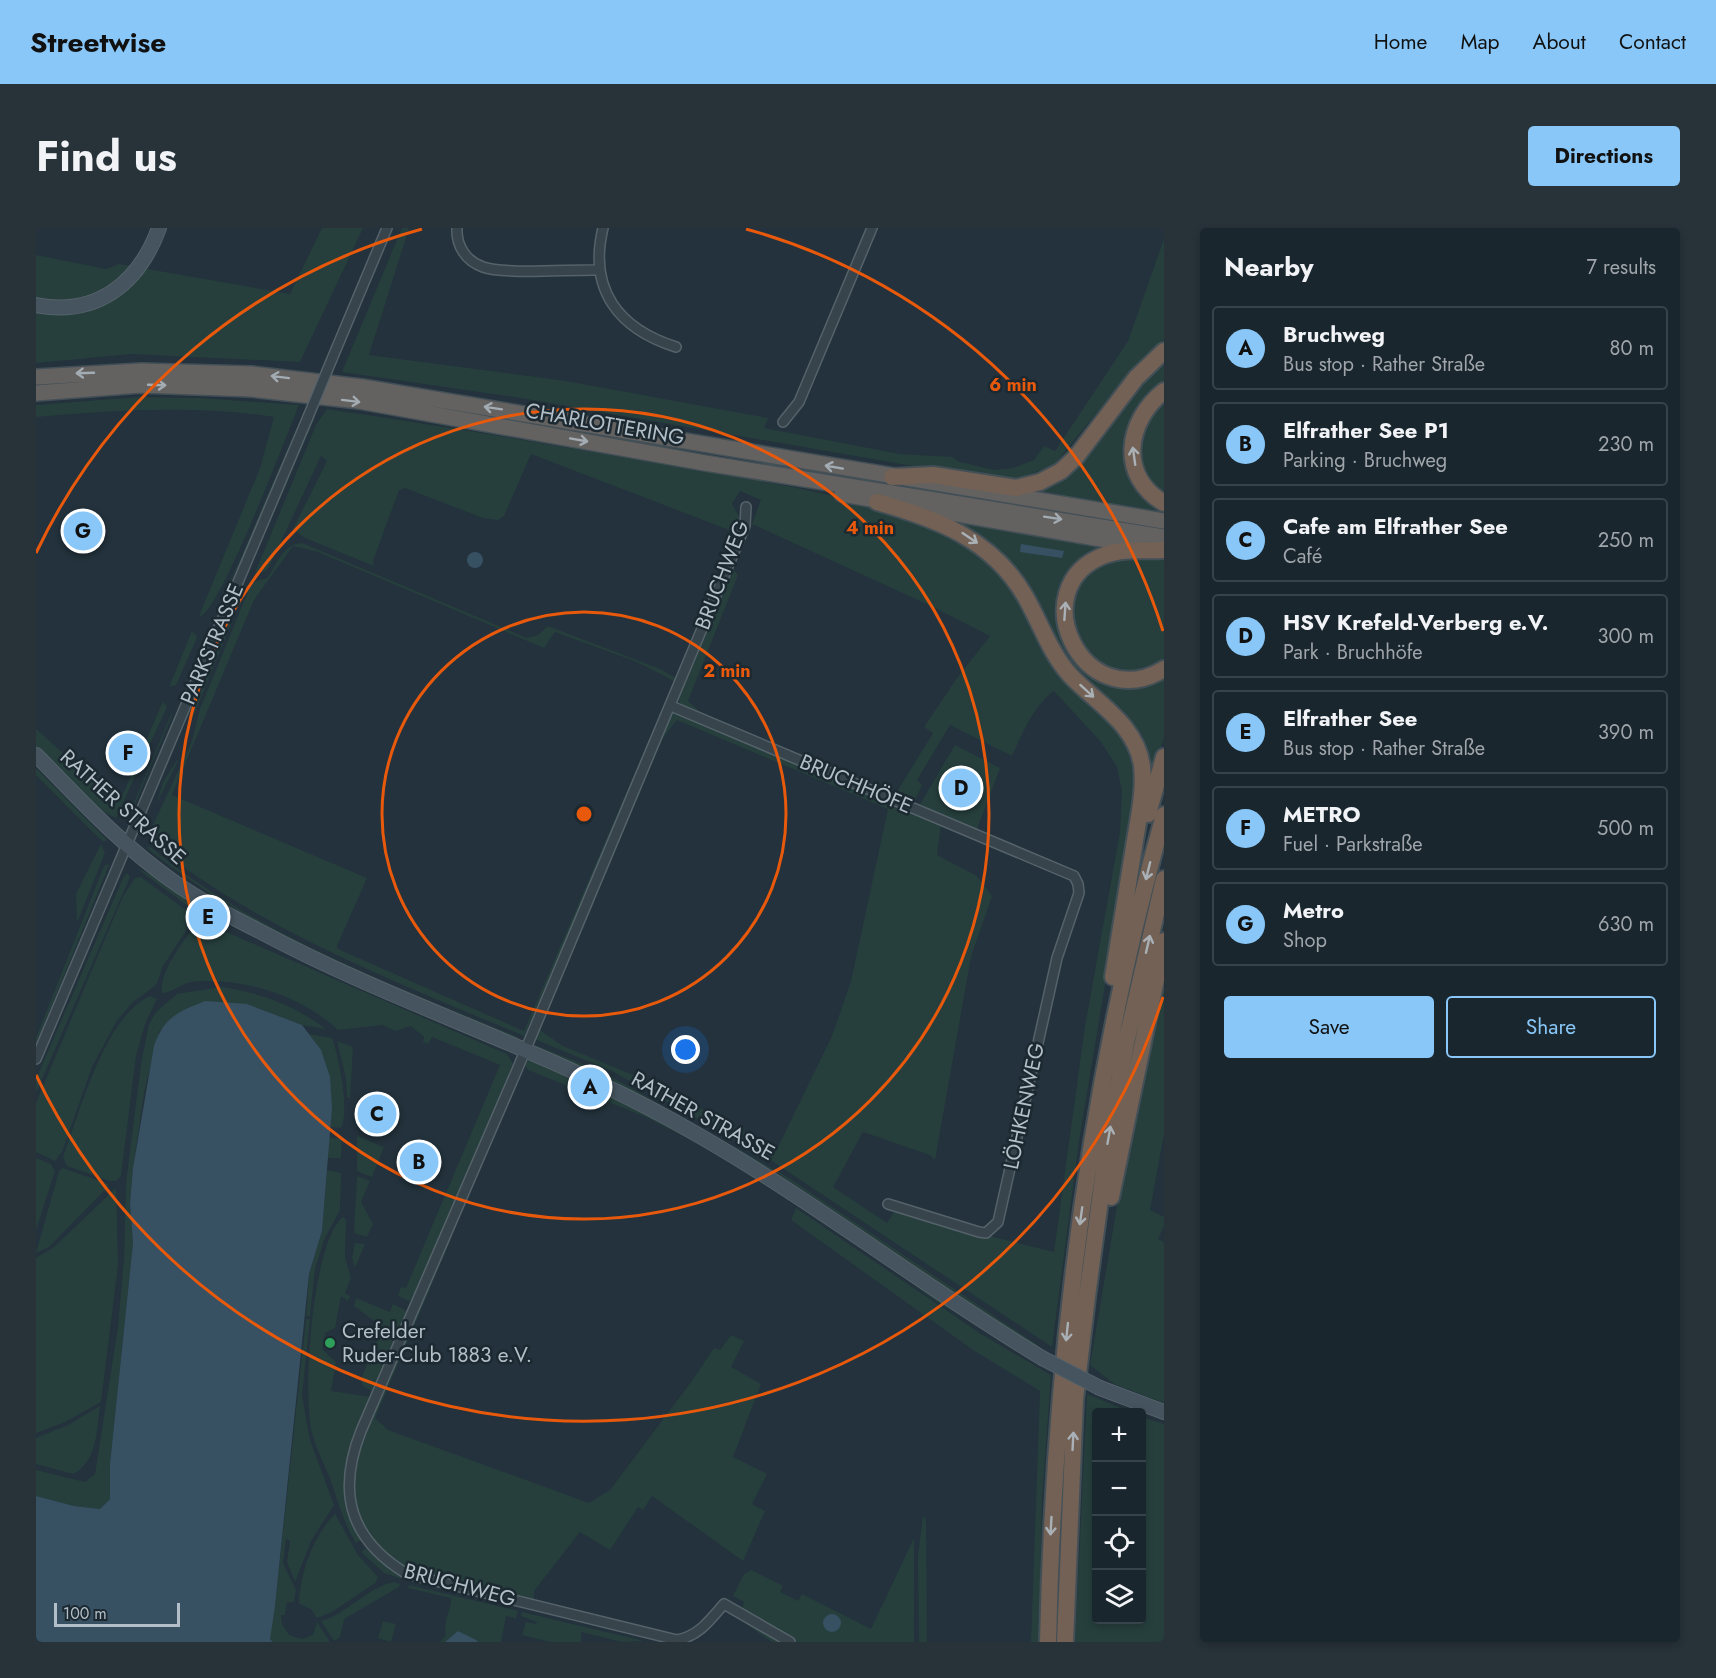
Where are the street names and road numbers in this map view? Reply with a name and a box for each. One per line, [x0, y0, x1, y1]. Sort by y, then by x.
street label: CHARLOTTERING [523, 395, 687, 453]
street label: BRUCHWEG [687, 516, 757, 634]
street label: PARKSTRASSE [173, 579, 251, 709]
street label: RATHER STRASSE [54, 742, 192, 872]
street label: BRUCHHÖFE [795, 747, 917, 821]
street label: LÖHKENWEG [996, 1040, 1052, 1172]
street label: RATHER STRASSE [626, 1064, 780, 1168]
street label: BRUCHWEG [401, 1556, 519, 1614]

